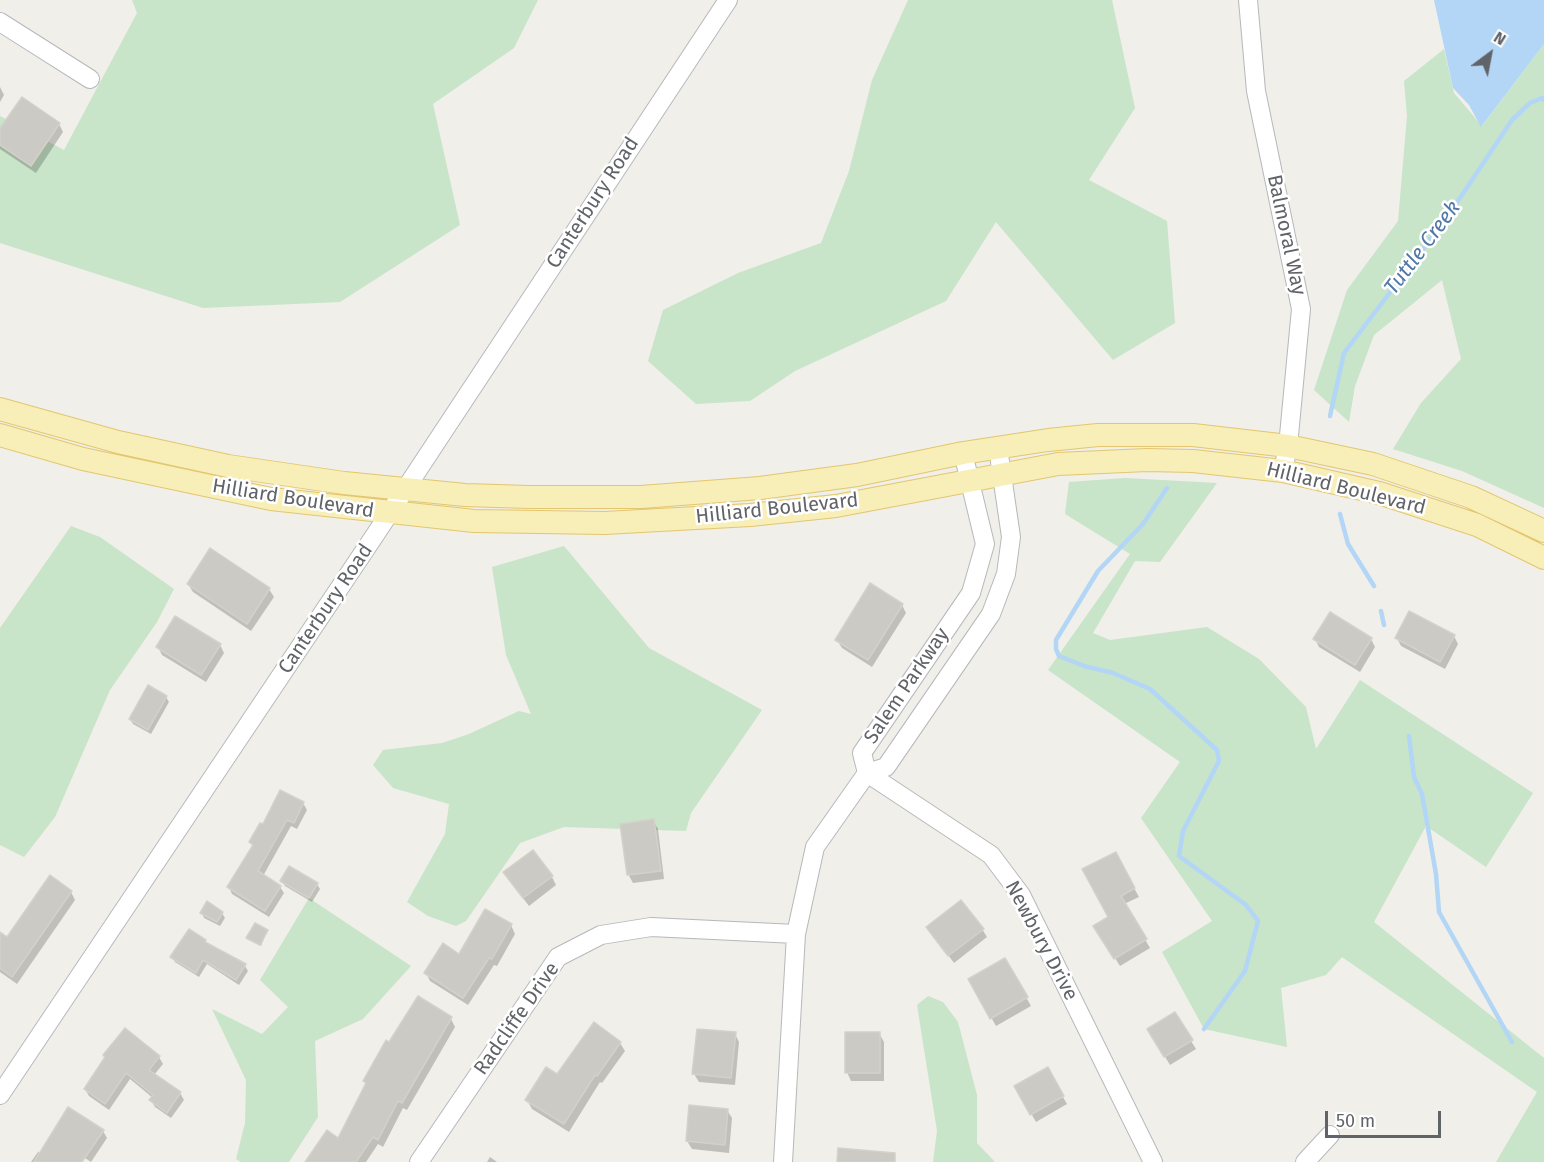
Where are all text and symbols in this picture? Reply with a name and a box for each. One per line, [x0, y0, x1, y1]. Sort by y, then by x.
north arrow [1460, 24, 1520, 84]
text: N [1490, 27, 1509, 49]
street label: Canterbury Road [542, 133, 644, 273]
street label: Balmoral Way [1262, 172, 1310, 298]
water label: Tuttle Creek [1380, 196, 1466, 300]
street label: Hilliard Boulevard [1264, 458, 1428, 520]
street label: Hilliard Boulevard [210, 474, 376, 524]
street label: Hilliard Boulevard [694, 489, 860, 529]
street label: Canterbury Road [274, 539, 378, 679]
street label: Salem Parkway [859, 624, 955, 748]
street label: Newbury Drive [999, 877, 1083, 1005]
street label: Radcliffe Drive [469, 958, 565, 1080]
scale bar [1328, 1099, 1444, 1137]
text: 50 m [1336, 1110, 1375, 1132]

